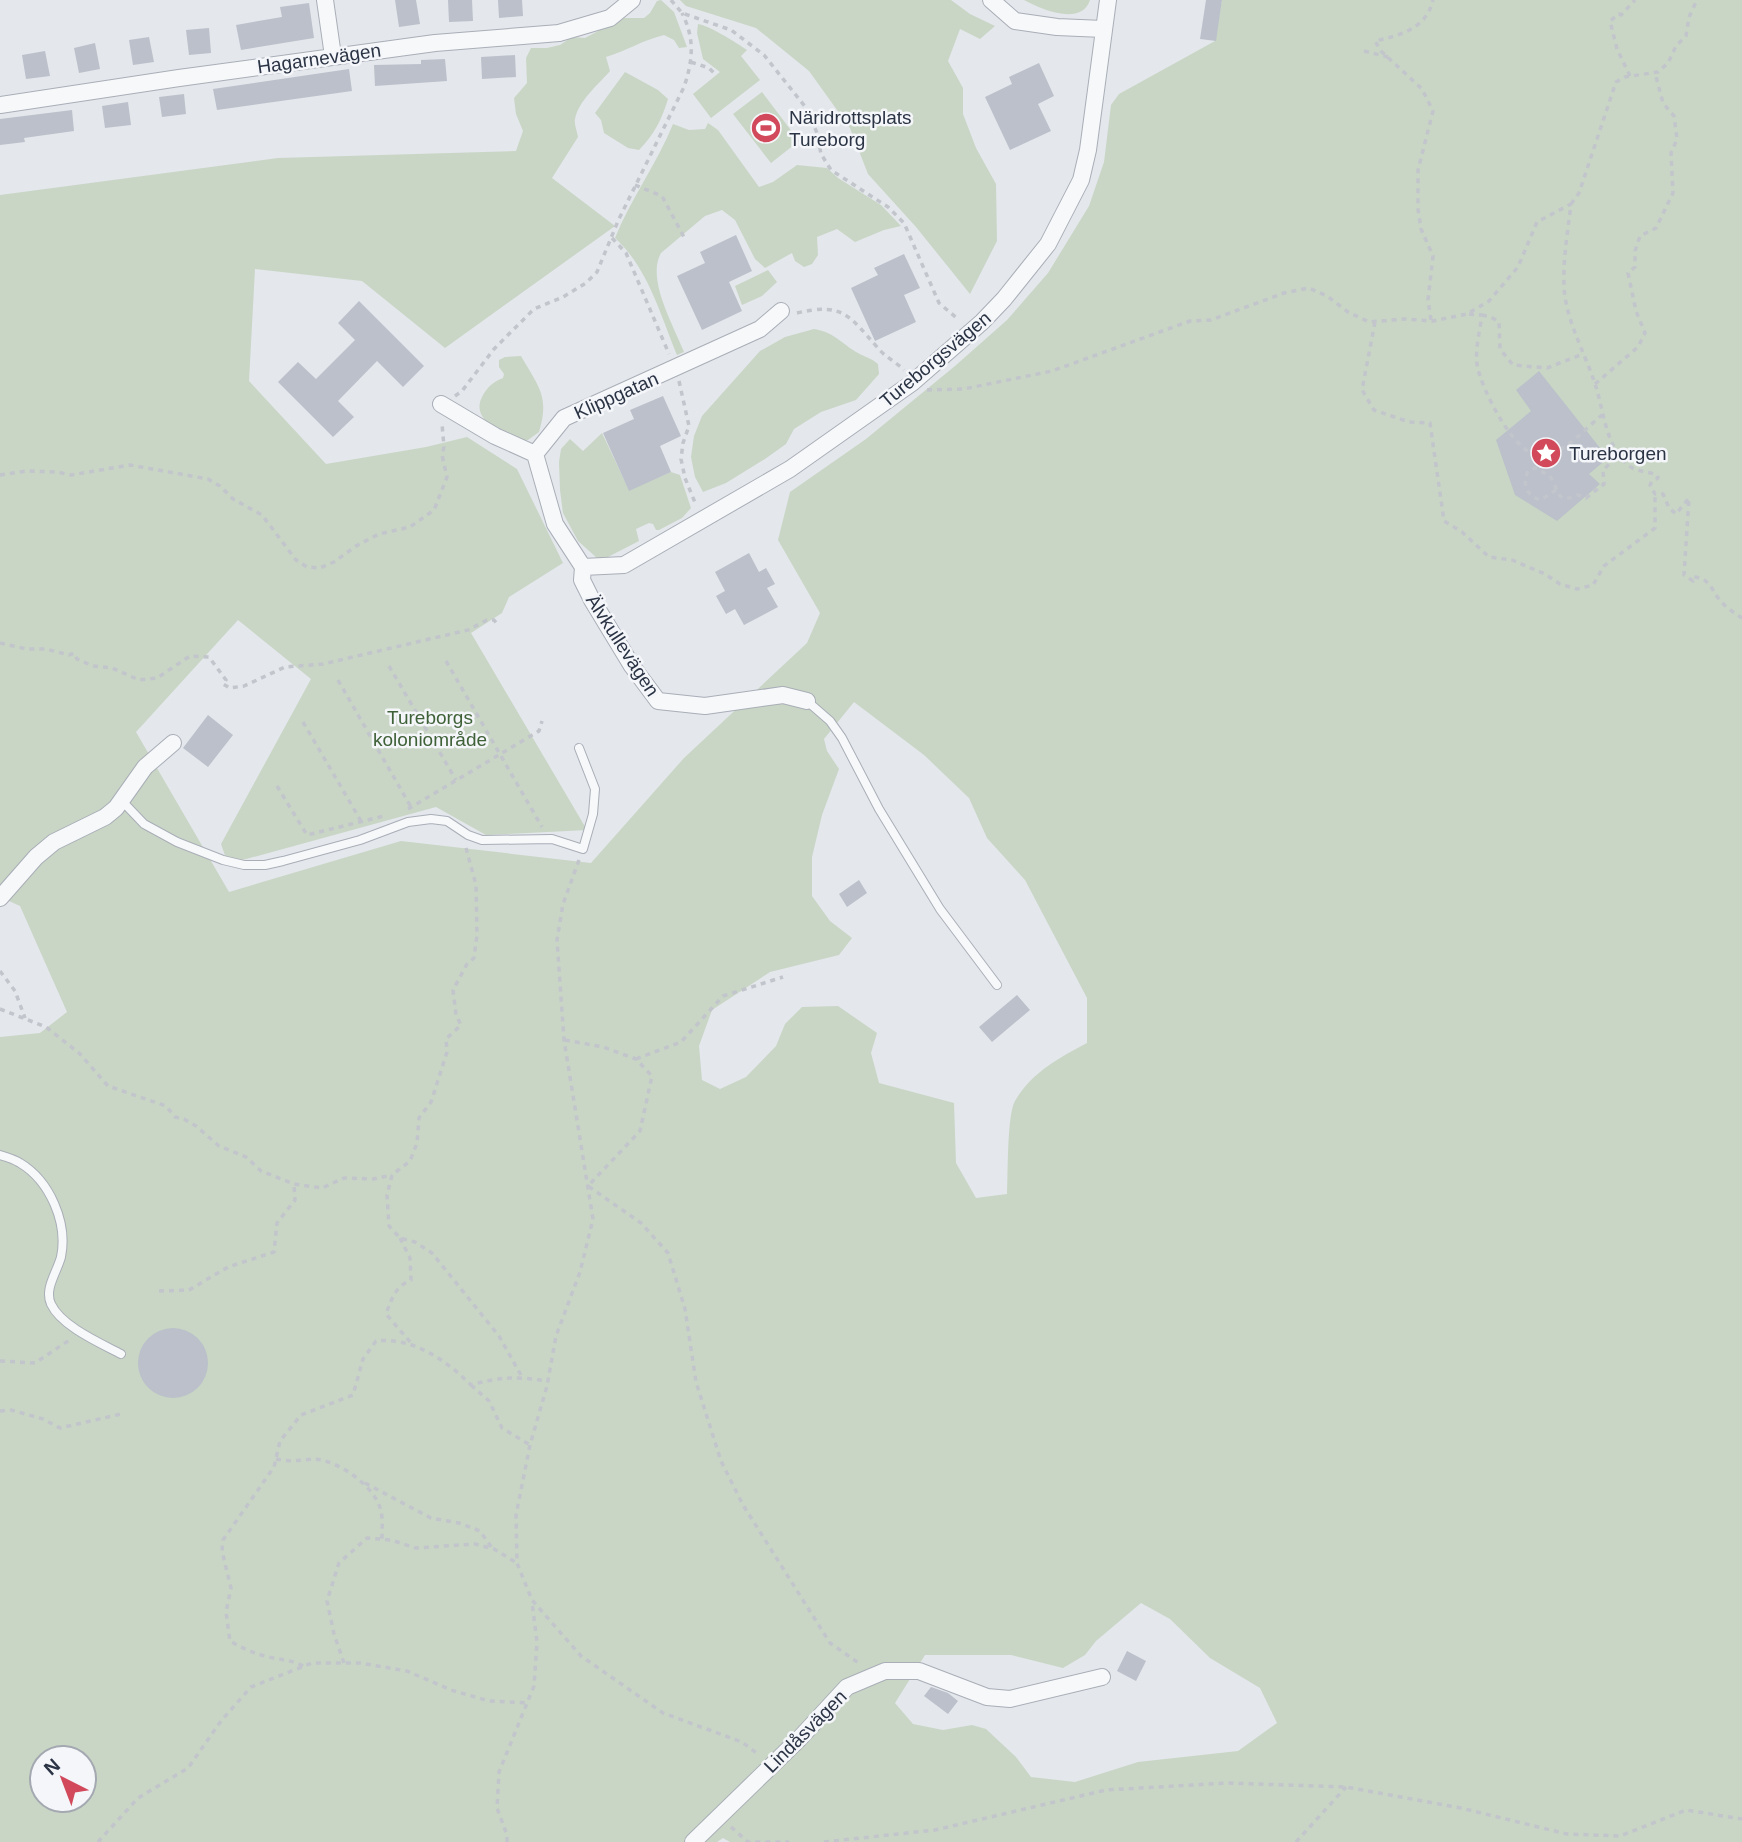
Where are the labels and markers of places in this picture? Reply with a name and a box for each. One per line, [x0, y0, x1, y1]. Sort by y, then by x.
place label: Näridrottsplats Tureborg [789, 107, 912, 150]
sports icon: Näridrottsplats Tureborg [749, 111, 783, 145]
place icon: Tureborgen [1529, 436, 1563, 470]
place label: Tureborgen [1569, 443, 1667, 464]

